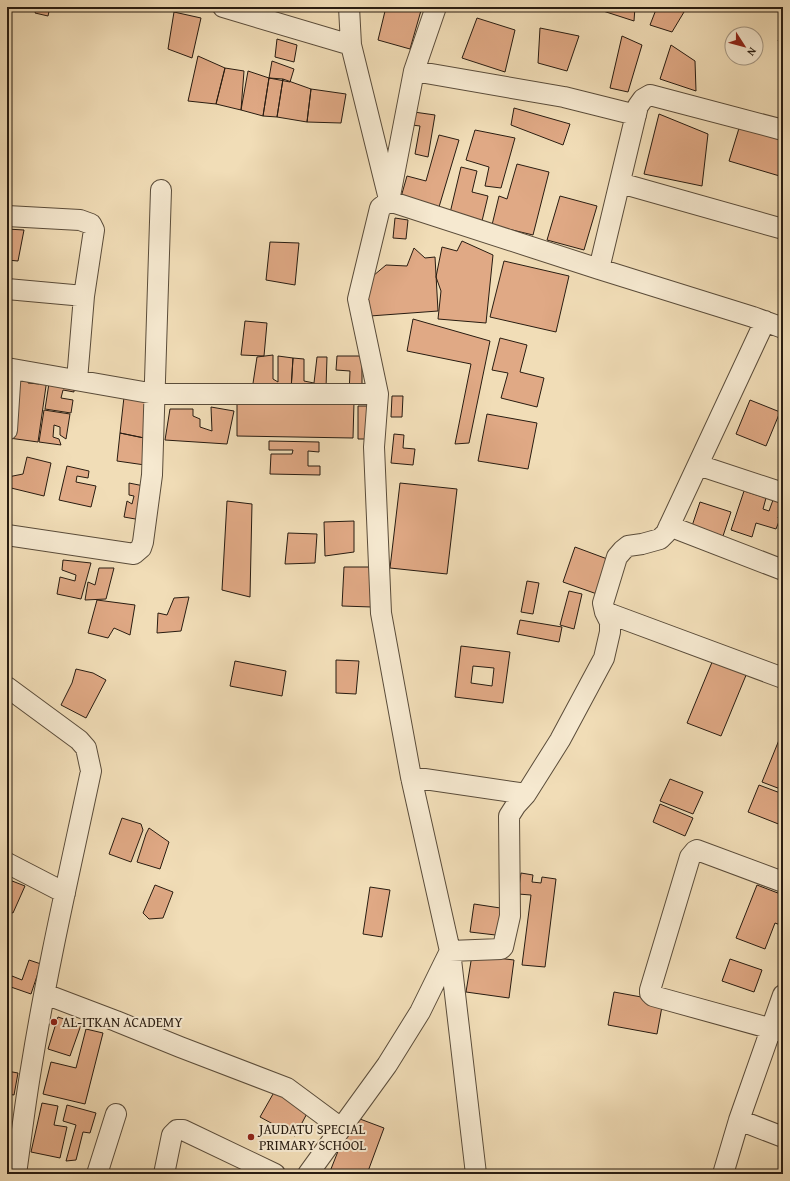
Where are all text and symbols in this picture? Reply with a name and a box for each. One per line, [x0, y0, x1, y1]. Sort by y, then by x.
north arrow [724, 26, 764, 66]
text: N [743, 44, 761, 60]
place label: AL-ITKAN ACADEMY [62, 1012, 183, 1032]
marker: AL-ITKAN ACADEMY [49, 1017, 59, 1027]
place label: JAUDATU SPECIAL PRIMARY SCHOOL [257, 1119, 366, 1155]
marker: JAUDATU SPECIAL PRIMARY SCHOOL [246, 1132, 256, 1142]

